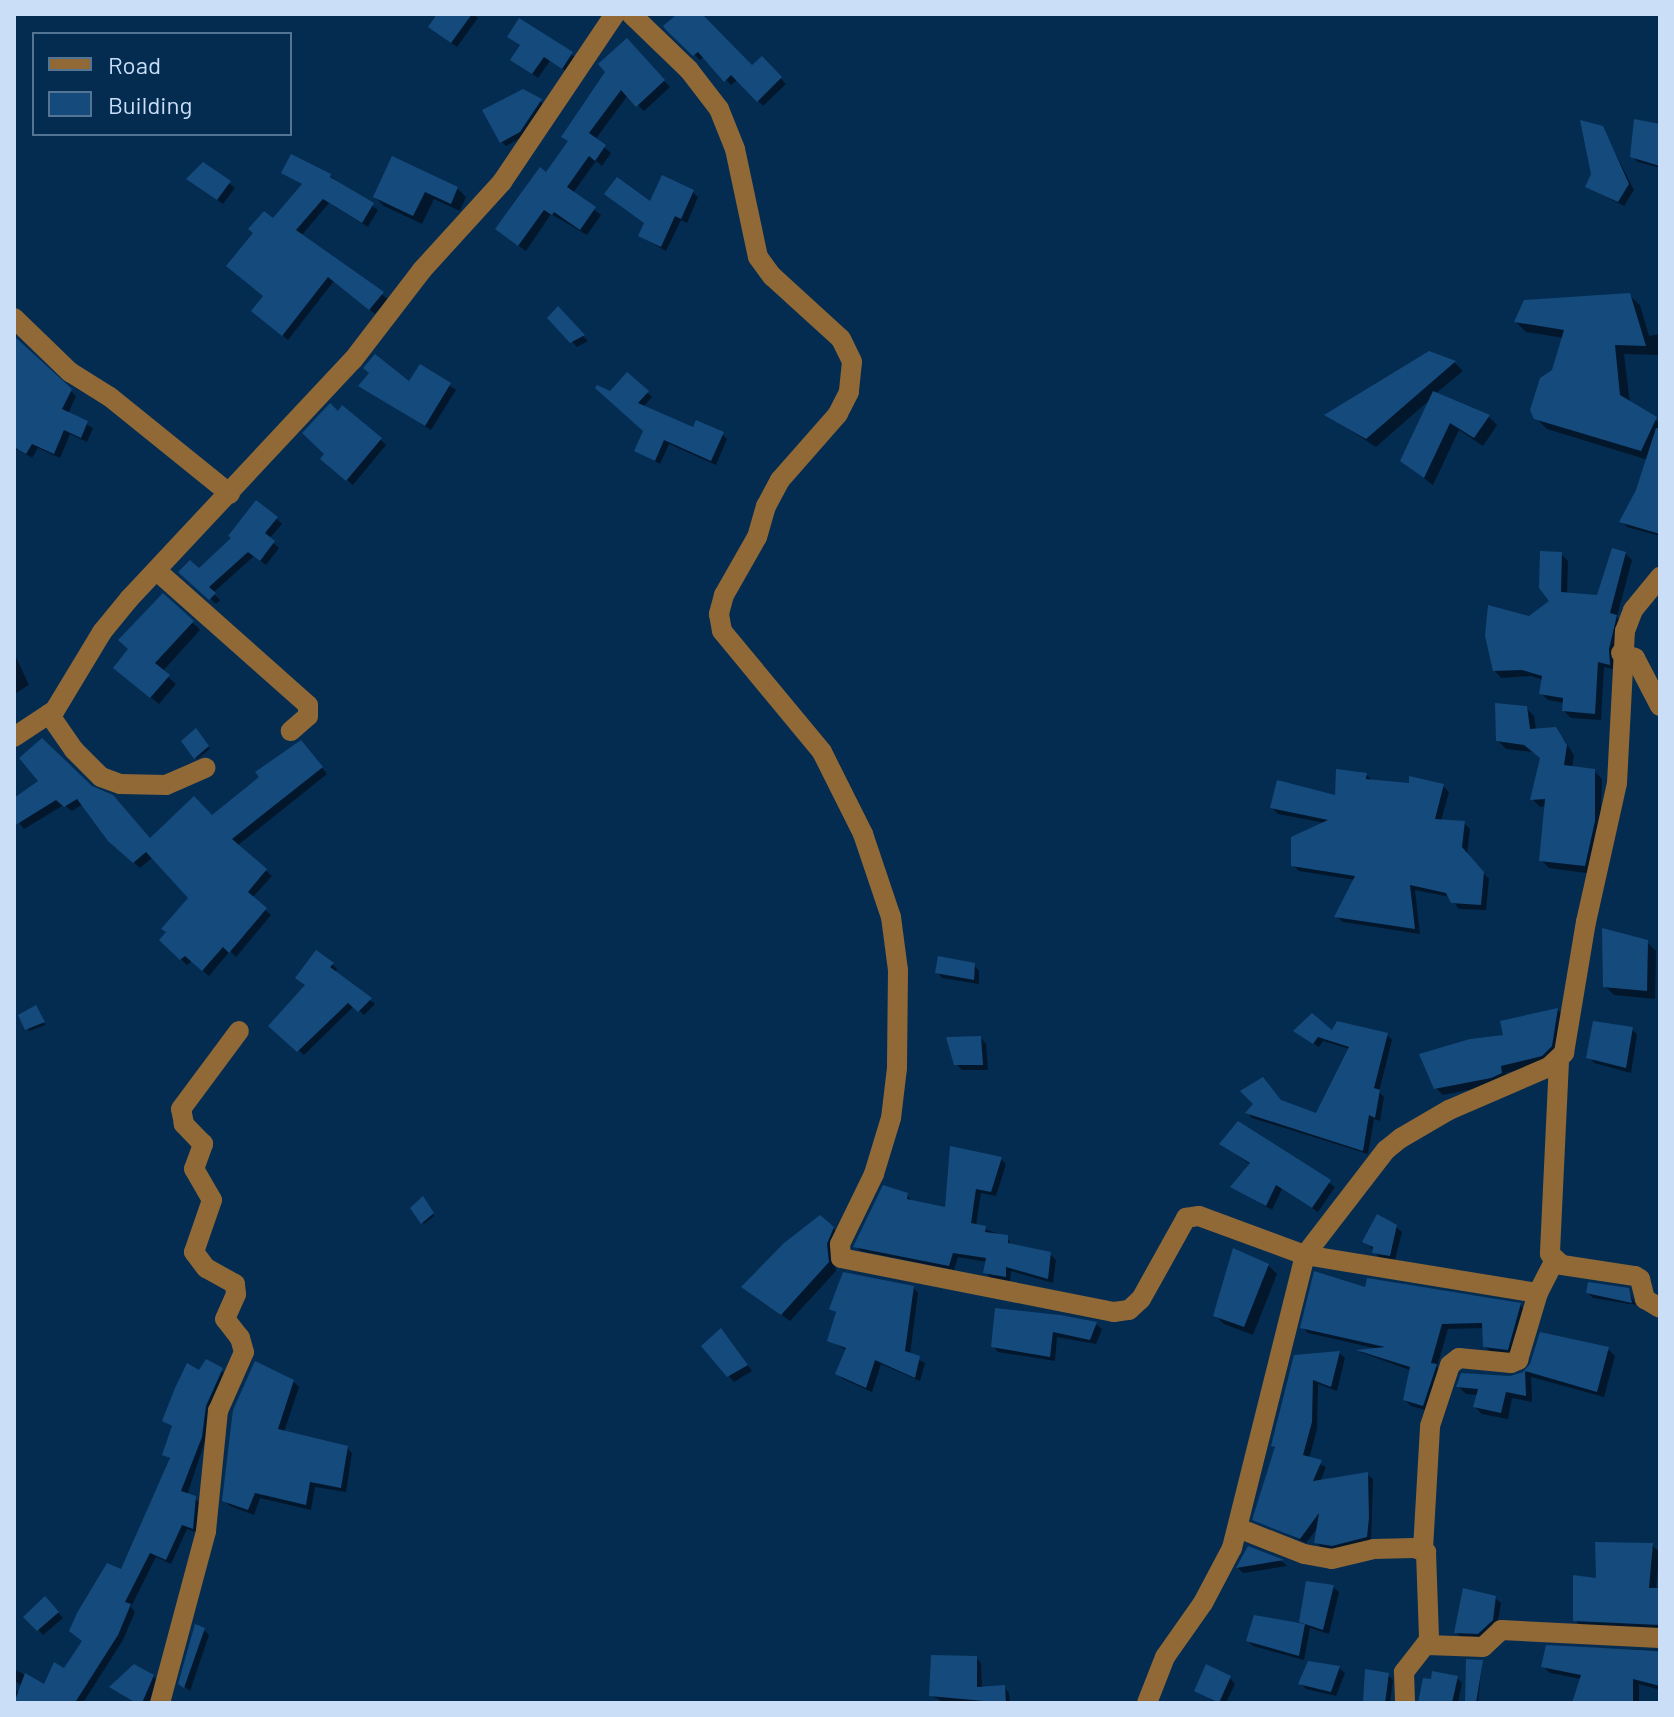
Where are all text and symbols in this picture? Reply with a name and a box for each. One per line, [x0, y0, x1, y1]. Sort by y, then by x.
legend [32, 32, 292, 136]
text: Road [108, 50, 161, 79]
text: Building [108, 90, 192, 119]

